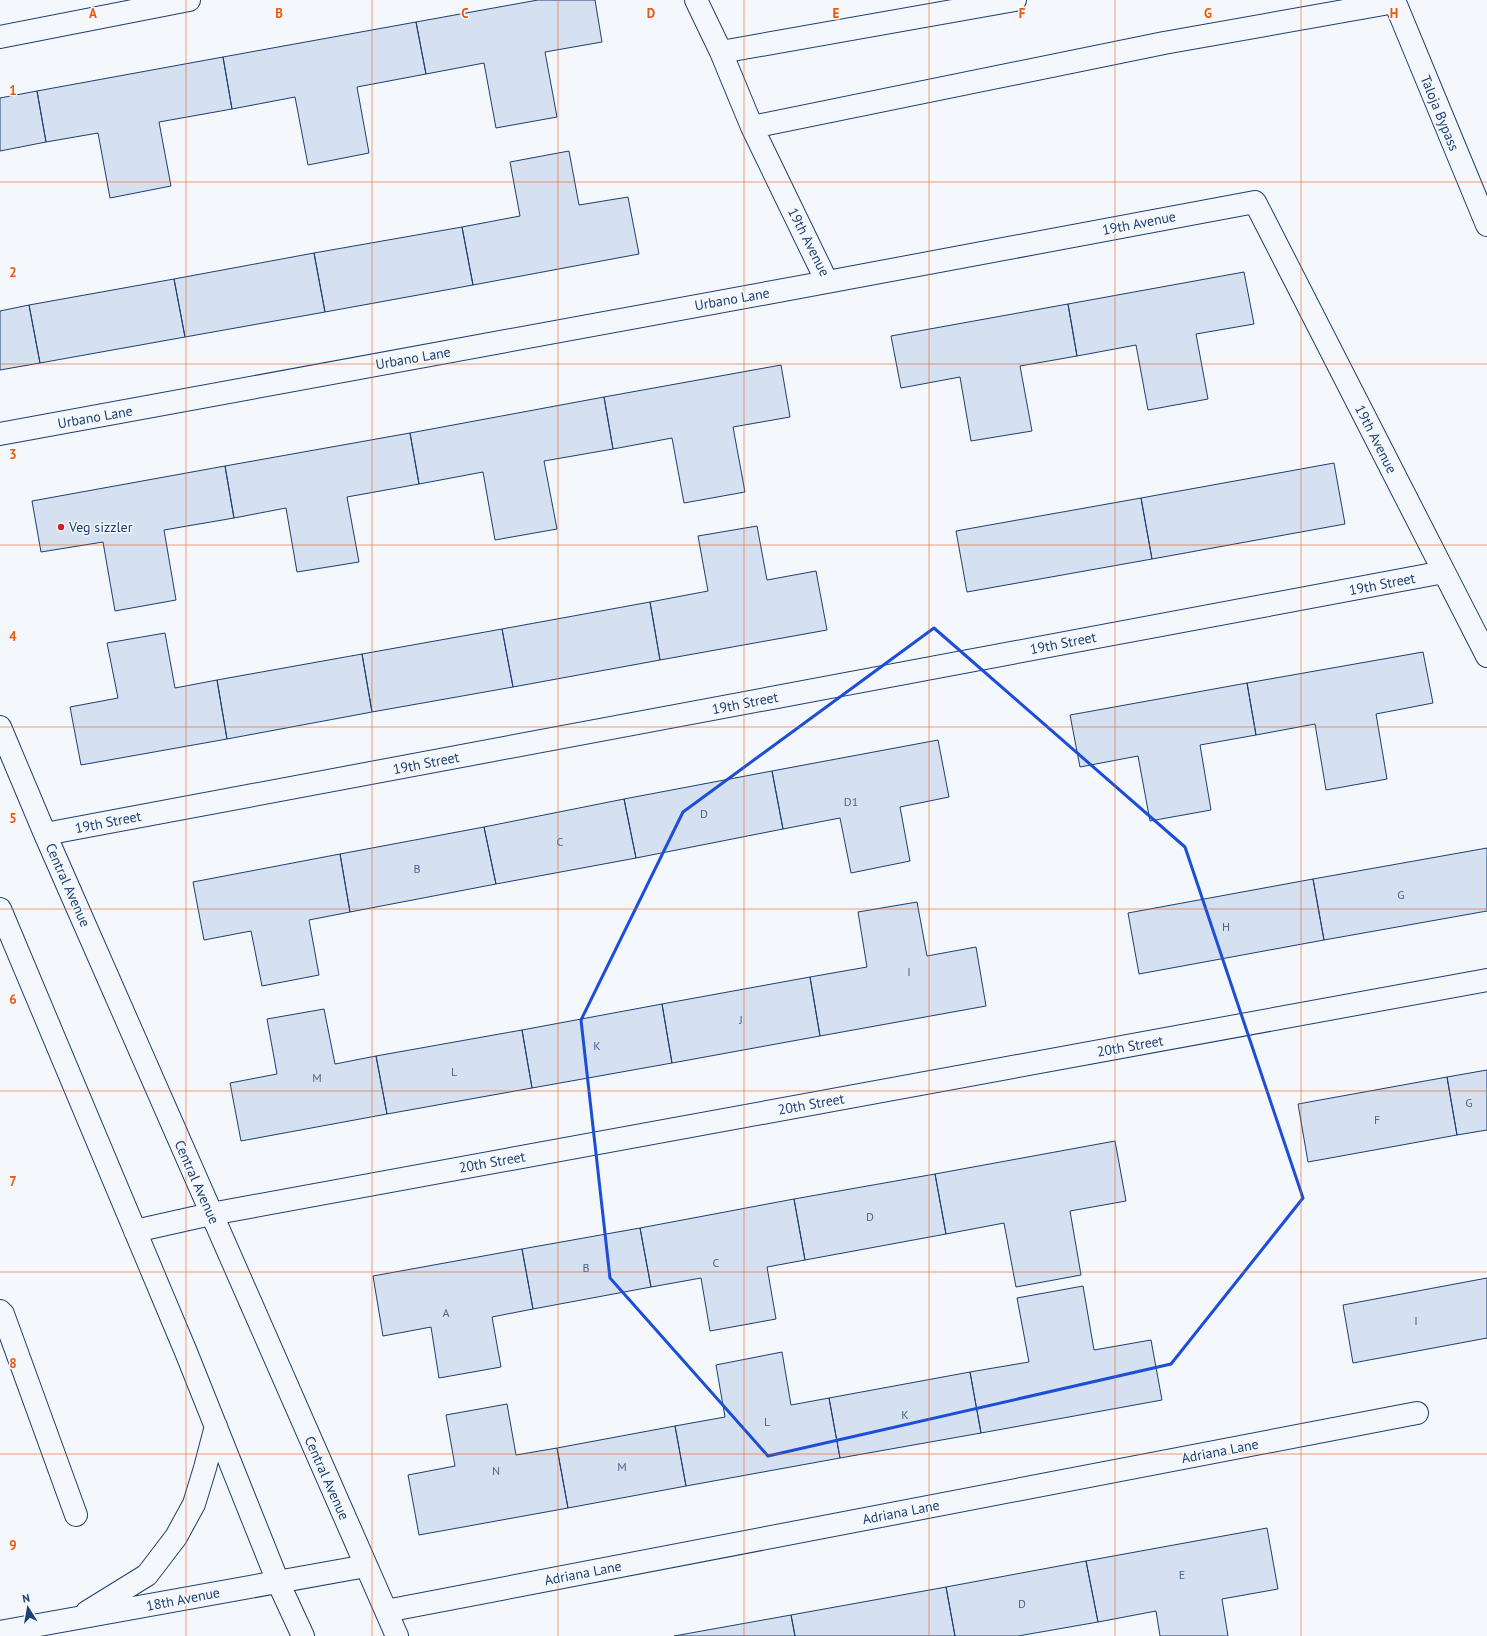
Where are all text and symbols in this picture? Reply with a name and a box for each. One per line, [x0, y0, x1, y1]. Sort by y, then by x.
text: A [89, 5, 97, 22]
text: B [275, 5, 283, 22]
text: C [461, 5, 469, 22]
text: D [647, 5, 655, 22]
text: E [833, 5, 840, 22]
text: F [1019, 5, 1026, 22]
text: G [1204, 5, 1212, 22]
text: H [1390, 5, 1398, 22]
street label: Taloja Bypass [1417, 72, 1463, 154]
text: 1 [9, 82, 17, 99]
street label: 19th Avenue [784, 205, 834, 279]
street label: 19th Avenue [1101, 207, 1177, 239]
text: 2 [9, 264, 17, 281]
street label: Urbano Lane [693, 284, 771, 314]
street label: Urbano Lane [374, 343, 452, 373]
street label: Urbano Lane [56, 402, 134, 432]
street label: 19th Avenue [1351, 402, 1401, 476]
text: 3 [9, 446, 17, 463]
place label: Veg sizzler [68, 518, 133, 536]
marker: Veg sizzler [56, 522, 66, 532]
street label: 19th Street [1347, 569, 1417, 599]
text: 4 [9, 628, 17, 645]
street label: 19th Street [1028, 628, 1098, 658]
street label: 19th Street [710, 688, 780, 718]
street label: 19th Street [391, 748, 461, 778]
house number: D1 [844, 794, 858, 809]
house number: D [700, 806, 708, 821]
street label: 19th Street [73, 807, 143, 837]
text: 5 [9, 810, 17, 827]
house number: C [557, 834, 564, 849]
street label: Central Avenue [42, 840, 94, 930]
house number: B [413, 861, 421, 876]
house number: G [1397, 887, 1405, 902]
house number: H [1222, 919, 1230, 934]
house number: I [907, 964, 911, 979]
text: 6 [9, 991, 17, 1008]
house number: J [738, 1012, 743, 1027]
street label: 20th Street [1095, 1031, 1165, 1061]
house number: K [593, 1038, 601, 1053]
house number: L [451, 1064, 457, 1079]
house number: M [312, 1070, 322, 1085]
street label: 20th Street [776, 1089, 846, 1119]
house number: G [1465, 1095, 1473, 1110]
house number: F [1374, 1112, 1380, 1127]
street label: Central Avenue [171, 1137, 223, 1227]
street label: 20th Street [457, 1147, 527, 1177]
text: 7 [9, 1173, 17, 1190]
house number: D [866, 1209, 874, 1224]
house number: C [713, 1255, 720, 1270]
house number: B [582, 1260, 590, 1275]
house number: A [442, 1305, 450, 1320]
house number: I [1414, 1313, 1418, 1328]
text: 8 [9, 1355, 17, 1372]
house number: K [901, 1407, 909, 1422]
house number: L [764, 1414, 770, 1429]
street label: Central Avenue [301, 1433, 353, 1523]
street label: Adriana Lane [1180, 1435, 1260, 1467]
house number: M [617, 1459, 627, 1474]
house number: N [492, 1463, 500, 1478]
street label: Adriana Lane [861, 1496, 941, 1528]
text: 9 [9, 1537, 17, 1554]
street label: Adriana Lane [543, 1557, 623, 1589]
house number: E [1179, 1567, 1185, 1582]
street label: 18th Avenue [145, 1583, 221, 1615]
north arrow [8, 1588, 48, 1628]
text: N [21, 1591, 31, 1606]
house number: D [1018, 1596, 1026, 1611]

